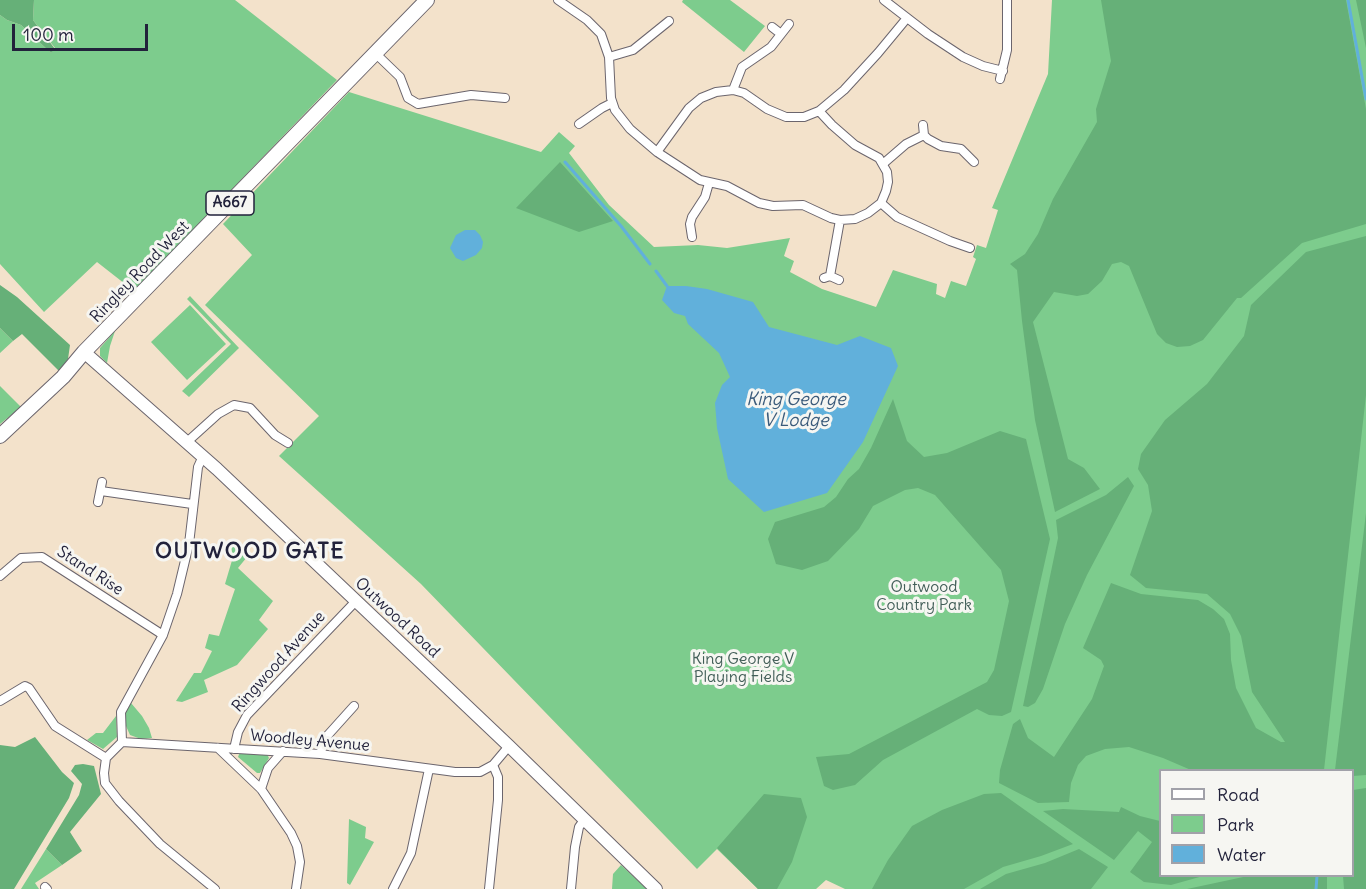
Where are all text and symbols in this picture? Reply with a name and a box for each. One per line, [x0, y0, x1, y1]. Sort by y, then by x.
scale bar [15, 12, 152, 50]
text: 100 m [23, 23, 74, 46]
road number: A667 [206, 191, 254, 215]
street label: Ringley Road West [87, 217, 193, 327]
water label: King George V Lodge [746, 389, 846, 432]
district label: OUTWOOD GATE [155, 539, 345, 565]
street label: Stand Rise [53, 542, 127, 600]
street label: Outwood Road [351, 574, 443, 662]
park label: Outwood Country Park [876, 577, 972, 615]
street label: Ringwood Avenue [229, 608, 329, 716]
park label: King George V Playing Fields [692, 649, 794, 687]
street label: Woodley Avenue [249, 726, 371, 756]
legend [1159, 769, 1354, 877]
text: Road [1217, 783, 1259, 806]
text: Park [1217, 813, 1254, 836]
text: Water [1217, 843, 1266, 866]

